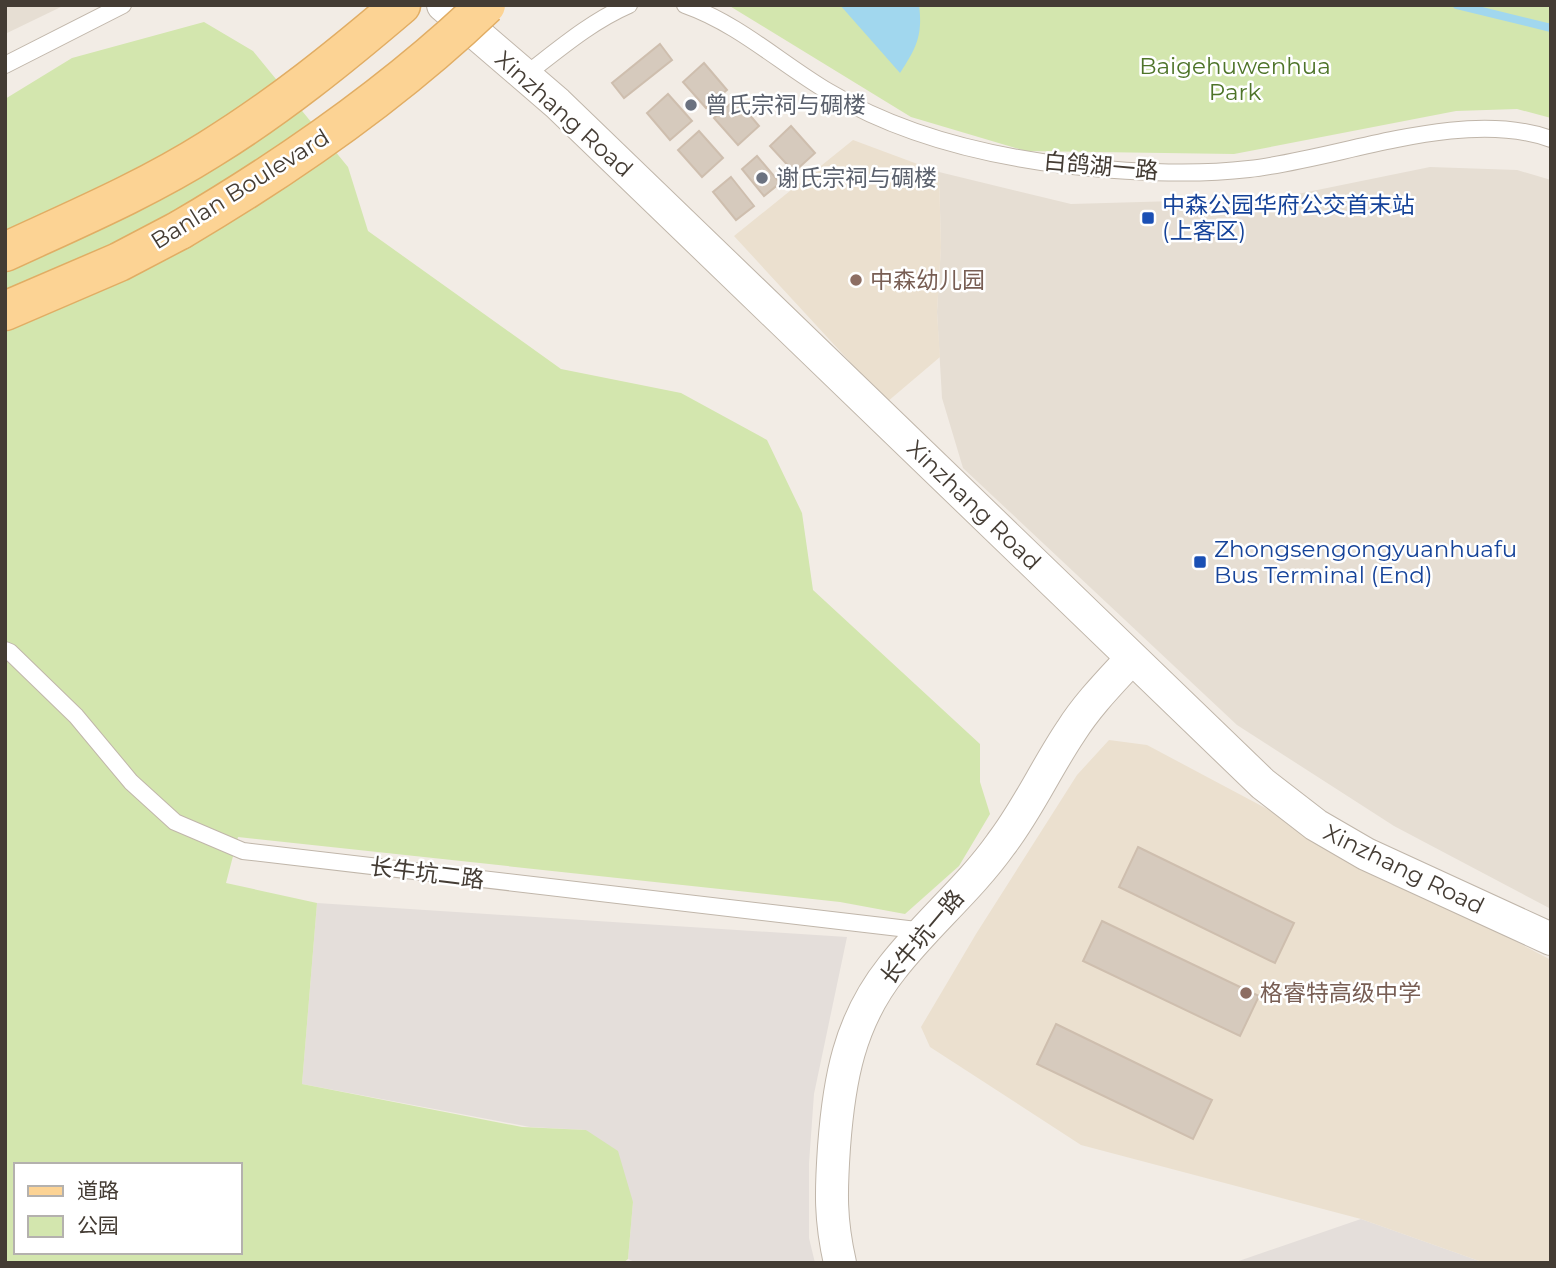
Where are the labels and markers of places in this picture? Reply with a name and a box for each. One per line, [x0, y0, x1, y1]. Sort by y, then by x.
place label: 曾氏宗祠与碉楼 [705, 91, 866, 119]
marker: 曾氏宗祠与碉楼 [683, 97, 699, 113]
place label: 谢氏宗祠与碉楼 [776, 164, 937, 192]
marker: 谢氏宗祠与碉楼 [754, 170, 770, 186]
place label: 中森公园华府公交首末站 (上客区) [1162, 191, 1415, 245]
marker: 中森公园华府公交首末站 (上客区) [1140, 210, 1156, 226]
place label: 中森幼儿园 [870, 266, 985, 294]
marker: 中森幼儿园 [848, 272, 864, 288]
place label: Zhongsengongyuanhuafu Bus Terminal (End) [1214, 535, 1517, 589]
marker: Zhongsengongyuanhuafu Bus Terminal (End) [1192, 554, 1208, 570]
place label: 格睿特高级中学 [1260, 979, 1421, 1007]
marker: 格睿特高级中学 [1238, 985, 1254, 1001]

